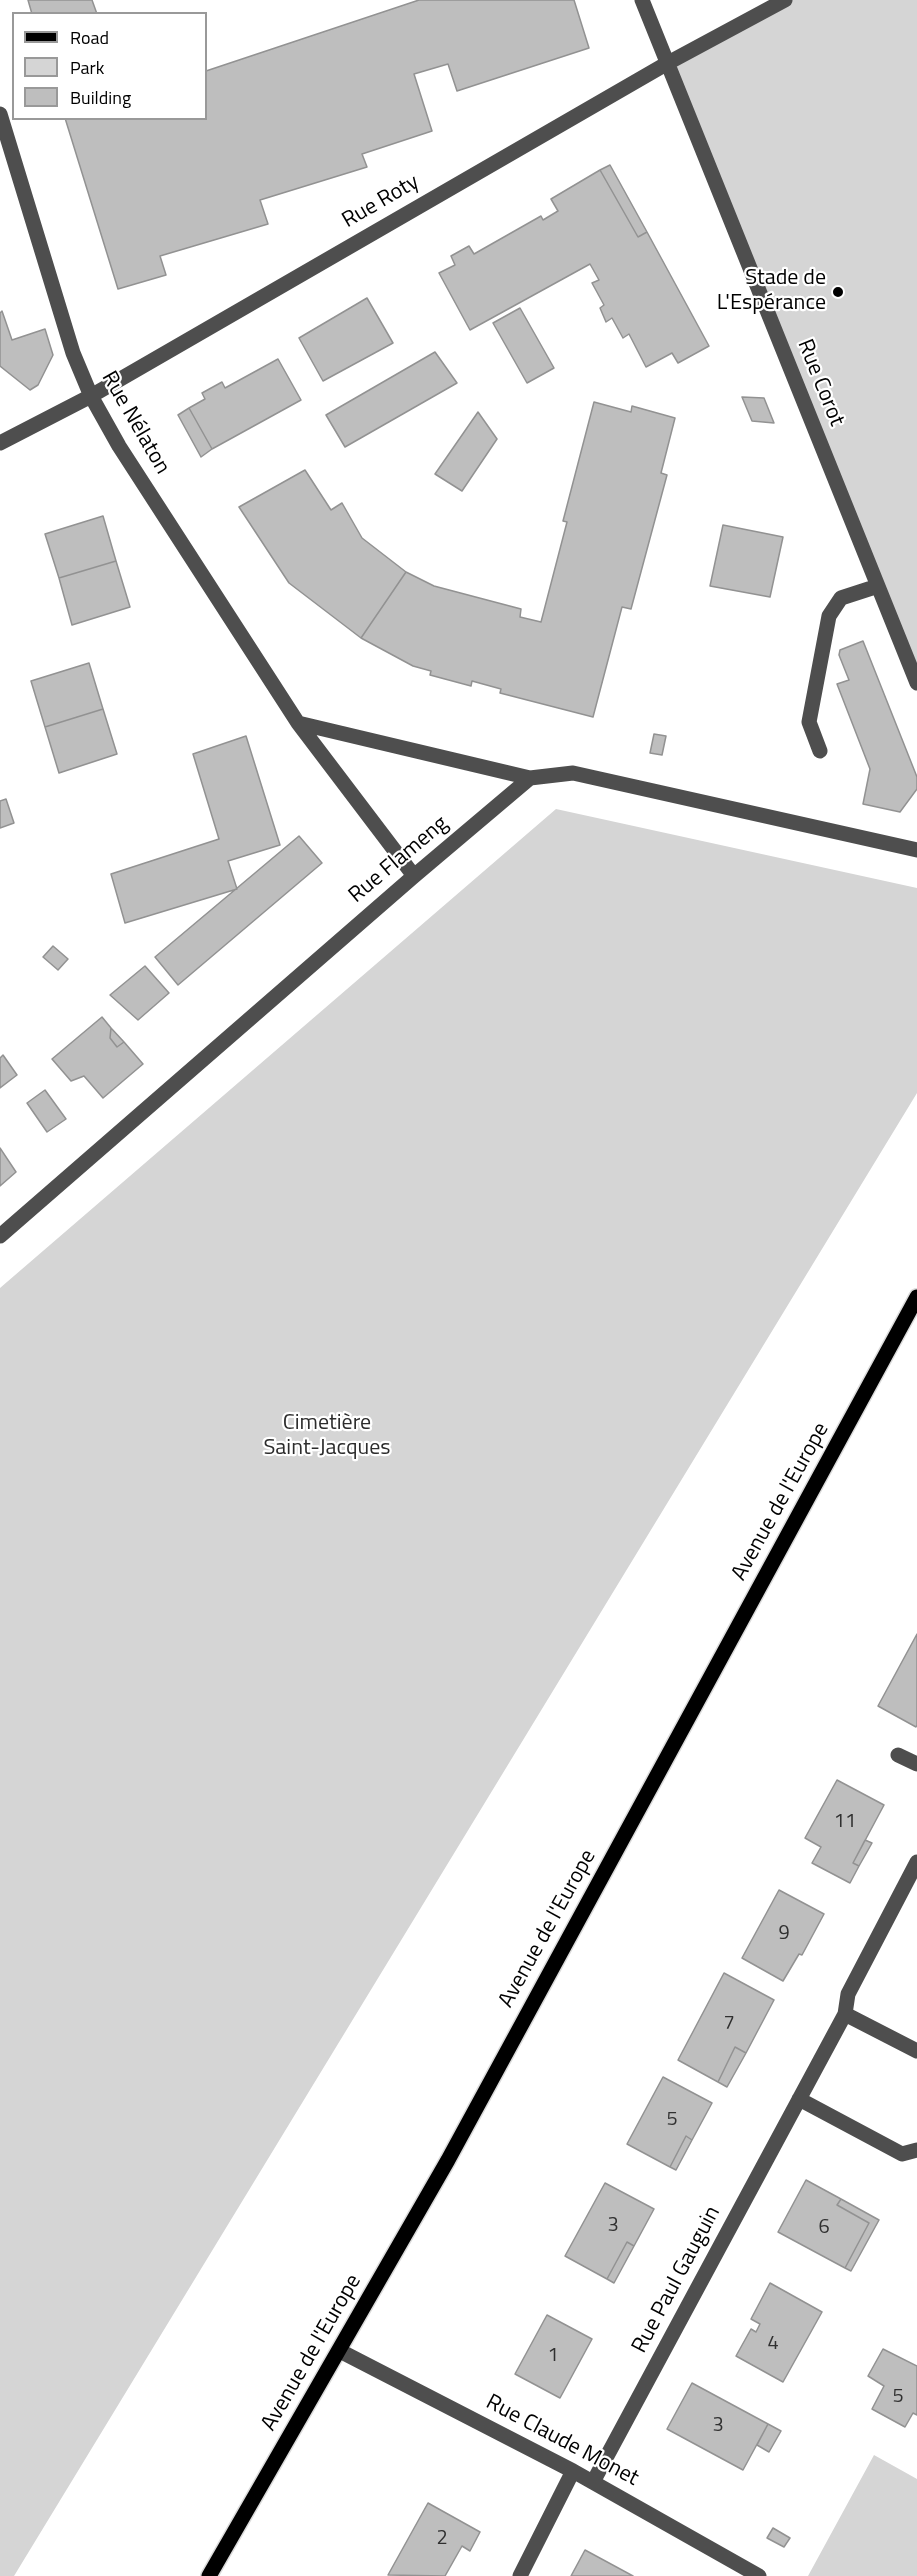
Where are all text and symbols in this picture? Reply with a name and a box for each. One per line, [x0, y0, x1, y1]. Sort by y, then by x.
legend [12, 12, 207, 120]
text: Road [70, 24, 109, 51]
text: Park [70, 54, 104, 81]
text: Building [70, 84, 131, 111]
street label: Rue Roty [338, 169, 424, 235]
place label: Stade de L'Espérance [717, 266, 826, 318]
marker: Stade de L'Espérance [831, 285, 845, 299]
street label: Rue Corot [791, 336, 849, 430]
street label: Rue Nélaton [95, 367, 175, 479]
street label: Rue Flameng [344, 811, 454, 909]
park label: Cimetière Saint-Jacques [263, 1411, 391, 1462]
street label: Avenue de l'Europe [727, 1419, 835, 1585]
house number: 11 [834, 1810, 856, 1834]
street label: Avenue de l'Europe [494, 1846, 602, 2012]
house number: 9 [778, 1922, 790, 1946]
house number: 7 [723, 2012, 735, 2036]
house number: 5 [666, 2108, 678, 2132]
street label: Rue Paul Gauguin [627, 2202, 727, 2358]
house number: 3 [607, 2214, 619, 2238]
house number: 6 [818, 2216, 830, 2240]
street label: Avenue de l'Europe [256, 2270, 368, 2436]
house number: 4 [767, 2332, 779, 2356]
house number: 1 [547, 2344, 559, 2368]
house number: 5 [892, 2385, 904, 2409]
street label: Rue Claude Monet [481, 2390, 643, 2492]
house number: 3 [712, 2414, 724, 2438]
house number: 2 [436, 2527, 448, 2551]

